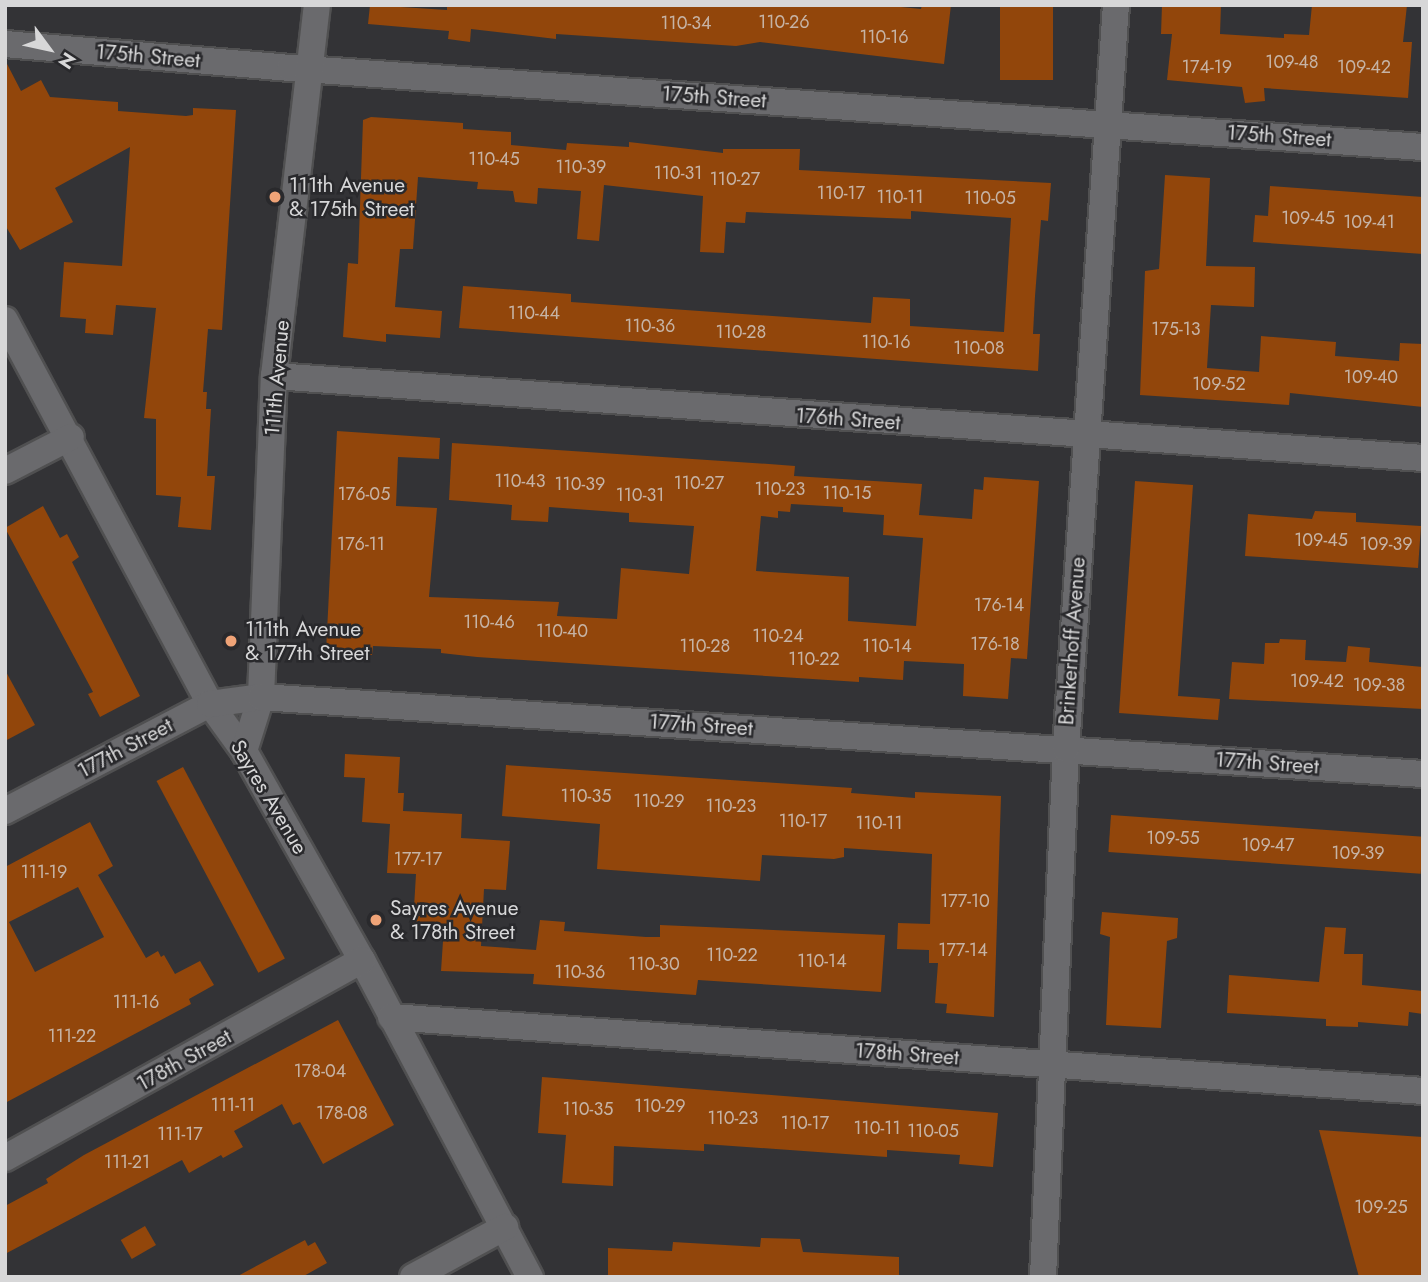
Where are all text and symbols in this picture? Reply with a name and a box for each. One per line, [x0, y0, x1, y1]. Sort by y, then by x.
house number: 110-26 [758, 11, 810, 33]
house number: 110-34 [660, 12, 712, 34]
north arrow [14, 14, 84, 84]
house number: 110-16 [859, 26, 909, 48]
street label: 175th Street [95, 39, 201, 73]
text: N [52, 47, 82, 74]
house number: 109-48 [1265, 51, 1319, 73]
house number: 174-19 [1182, 56, 1232, 78]
house number: 109-42 [1337, 56, 1391, 78]
street label: 175th Street [661, 81, 767, 113]
street label: 175th Street [1226, 120, 1332, 152]
house number: 110-45 [468, 148, 520, 170]
house number: 110-39 [556, 156, 606, 178]
house number: 110-31 [654, 162, 702, 184]
house number: 110-27 [710, 168, 760, 190]
place label: 111th Avenue & 175th Street [289, 172, 414, 222]
house number: 110-17 [817, 182, 865, 204]
house number: 110-11 [877, 186, 923, 208]
house number: 110-05 [964, 187, 1016, 209]
marker: 111th Avenue & 175th Street [267, 189, 283, 205]
house number: 109-45 [1281, 207, 1335, 229]
house number: 109-41 [1343, 211, 1395, 233]
house number: 110-44 [508, 302, 560, 324]
house number: 110-36 [625, 315, 675, 337]
house number: 175-13 [1151, 318, 1201, 340]
street label: 111th Avenue [259, 319, 295, 437]
house number: 110-28 [716, 321, 766, 343]
house number: 110-16 [861, 331, 911, 353]
house number: 110-08 [953, 337, 1005, 359]
house number: 109-40 [1344, 366, 1398, 388]
house number: 109-52 [1192, 373, 1246, 395]
street label: 176th Street [795, 403, 901, 435]
house number: 110-43 [494, 470, 546, 492]
house number: 110-27 [674, 472, 724, 494]
house number: 110-39 [555, 473, 605, 495]
house number: 110-23 [755, 478, 805, 500]
house number: 110-15 [822, 482, 872, 504]
house number: 176-05 [338, 483, 390, 505]
house number: 110-31 [616, 484, 664, 506]
house number: 109-45 [1294, 529, 1348, 551]
house number: 176-11 [337, 533, 385, 555]
house number: 109-39 [1359, 533, 1413, 555]
street label: Brinkerhoff Avenue [1054, 556, 1090, 726]
house number: 176-14 [974, 594, 1024, 616]
house number: 110-46 [463, 611, 515, 633]
place label: 111th Avenue & 177th Street [245, 616, 369, 666]
house number: 110-40 [536, 620, 588, 642]
house number: 110-24 [752, 625, 804, 647]
marker: 111th Avenue & 177th Street [223, 633, 239, 649]
house number: 176-18 [970, 633, 1020, 655]
house number: 110-28 [680, 635, 730, 657]
house number: 110-14 [862, 635, 912, 657]
house number: 110-22 [788, 648, 840, 670]
house number: 109-42 [1290, 670, 1344, 692]
house number: 109-38 [1353, 674, 1405, 696]
street label: 177th Street [648, 709, 754, 741]
street label: 177th Street [73, 712, 177, 784]
street label: Sayres Avenue [225, 735, 313, 859]
street label: 177th Street [1214, 747, 1320, 779]
house number: 110-35 [561, 785, 611, 807]
house number: 110-29 [633, 790, 685, 812]
house number: 110-23 [706, 795, 756, 817]
house number: 110-17 [779, 810, 827, 832]
house number: 110-11 [856, 812, 902, 834]
house number: 109-55 [1146, 827, 1200, 849]
house number: 109-47 [1242, 834, 1294, 856]
house number: 109-39 [1331, 842, 1385, 864]
house number: 177-17 [394, 848, 442, 870]
house number: 111-19 [21, 861, 67, 883]
house number: 177-10 [940, 890, 990, 912]
place label: Sayres Avenue & 178th Street [390, 895, 519, 945]
marker: Sayres Avenue & 178th Street [368, 912, 384, 928]
house number: 177-14 [938, 939, 988, 961]
house number: 110-22 [706, 944, 758, 966]
house number: 110-14 [797, 950, 847, 972]
house number: 110-30 [628, 953, 680, 975]
house number: 110-36 [555, 961, 605, 983]
house number: 111-16 [113, 991, 159, 1013]
street label: 178th Street [132, 1024, 236, 1096]
house number: 111-22 [48, 1025, 96, 1047]
street label: 178th Street [854, 1038, 960, 1070]
house number: 178-04 [294, 1060, 346, 1082]
house number: 111-11 [211, 1094, 255, 1116]
house number: 110-29 [634, 1095, 686, 1117]
house number: 110-35 [563, 1098, 613, 1120]
house number: 178-08 [316, 1102, 368, 1124]
house number: 110-23 [708, 1107, 758, 1129]
house number: 110-17 [781, 1112, 829, 1134]
house number: 110-11 [854, 1117, 900, 1139]
house number: 110-05 [907, 1120, 959, 1142]
house number: 111-17 [157, 1123, 203, 1145]
house number: 111-21 [104, 1151, 150, 1173]
house number: 109-25 [1354, 1196, 1408, 1218]

